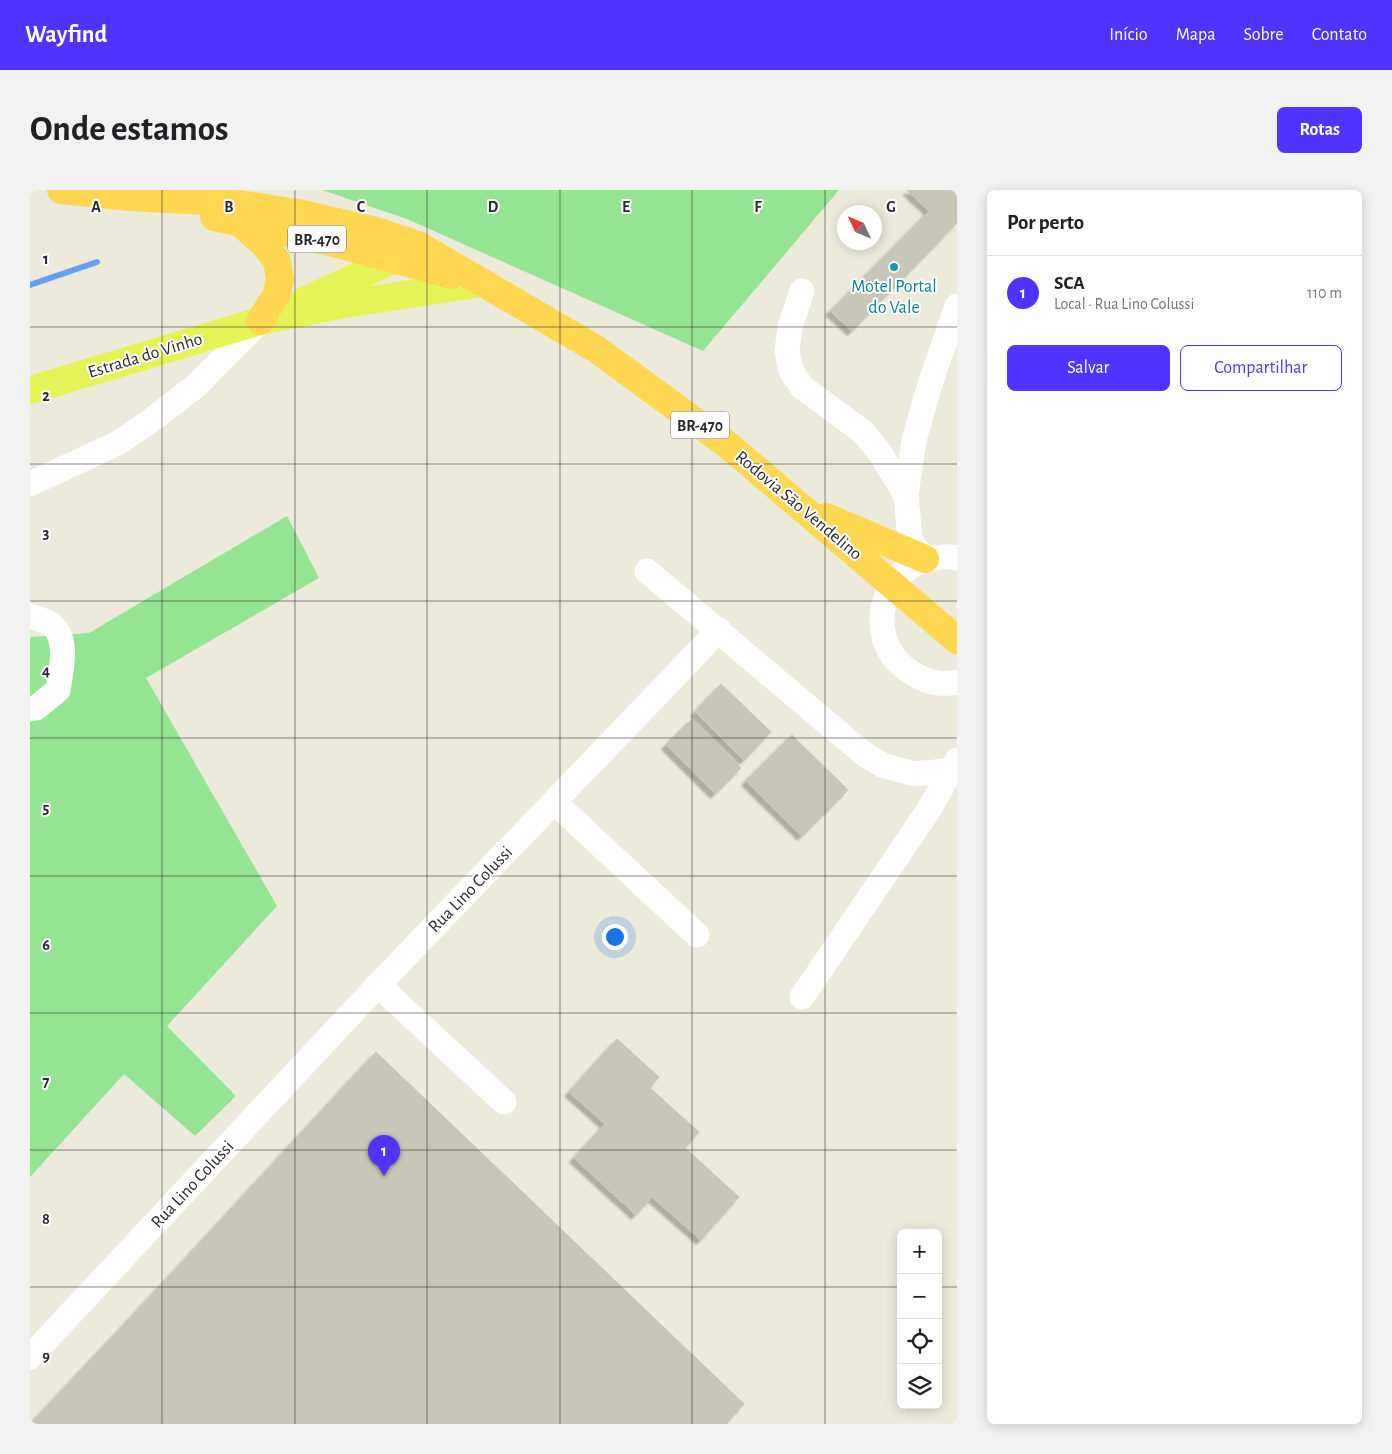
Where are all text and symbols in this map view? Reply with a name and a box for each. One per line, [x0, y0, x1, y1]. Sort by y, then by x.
text: Wayfind [25, 23, 107, 47]
text: Início [1109, 26, 1148, 44]
text: Mapa [1176, 26, 1216, 44]
text: Sobre [1244, 26, 1284, 44]
text: Contato [1312, 26, 1367, 44]
button: Rotas [1277, 107, 1362, 153]
text: Onde estamos [30, 112, 229, 147]
text: A [91, 199, 101, 215]
text: B [224, 199, 234, 215]
text: C [357, 199, 366, 215]
text: D [488, 199, 499, 215]
text: E [622, 199, 630, 215]
text: F [754, 199, 762, 215]
text: G [886, 199, 896, 215]
north arrow [837, 205, 882, 250]
text: Por perto [1007, 212, 1084, 233]
road number: BR-470 [288, 226, 346, 252]
text: 1 [43, 251, 49, 267]
marker: Motel Portal do Vale [888, 261, 900, 273]
text: SCA [1054, 274, 1085, 293]
place label: Motel Portal do Vale [851, 278, 937, 317]
text: 1 [1020, 285, 1026, 301]
text: 110 m [1307, 285, 1342, 301]
text: Local · Rua Lino Colussi [1054, 296, 1194, 312]
street label: Estrada do Vinho [86, 330, 205, 382]
button: Salvar [1007, 345, 1170, 391]
button: Compartilhar [1180, 345, 1342, 391]
text: 2 [42, 388, 50, 404]
road number: BR-470 [671, 412, 729, 438]
street label: Rodovia São Vendelino [732, 448, 865, 564]
text: 3 [43, 525, 50, 541]
text: 4 [42, 663, 50, 679]
text: 5 [43, 800, 50, 816]
street label: Rua Lino Colussi [425, 843, 516, 936]
your location [602, 924, 628, 950]
text: 6 [42, 937, 50, 953]
text: 7 [43, 1074, 50, 1090]
pin: 1 [368, 1135, 400, 1176]
street label: Rua Lino Colussi [148, 1138, 238, 1232]
text: 8 [42, 1211, 50, 1227]
map controls [897, 1229, 942, 1409]
button: + [897, 1229, 942, 1274]
button: − [897, 1274, 942, 1319]
button: locate [897, 1319, 942, 1364]
text: 9 [42, 1348, 50, 1364]
button: layers [897, 1364, 942, 1409]

